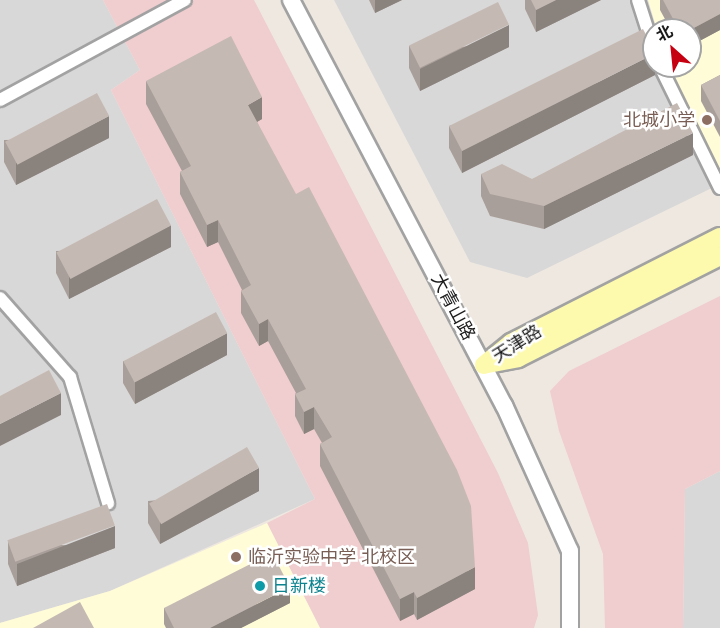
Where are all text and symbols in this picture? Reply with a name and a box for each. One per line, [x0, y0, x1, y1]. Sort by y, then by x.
north arrow [642, 18, 702, 78]
text: 北 [654, 22, 675, 45]
place label: 北城小学 [623, 109, 695, 131]
marker: 北城小学 [700, 113, 714, 127]
street label: 大青山路 [427, 270, 479, 344]
street label: 天津路 [488, 321, 546, 367]
place label: 临沂实验中学 北校区 [248, 546, 415, 568]
marker: 临沂实验中学 北校区 [229, 550, 243, 564]
place label: 日新楼 [272, 575, 326, 597]
marker: 日新楼 [253, 579, 267, 593]

